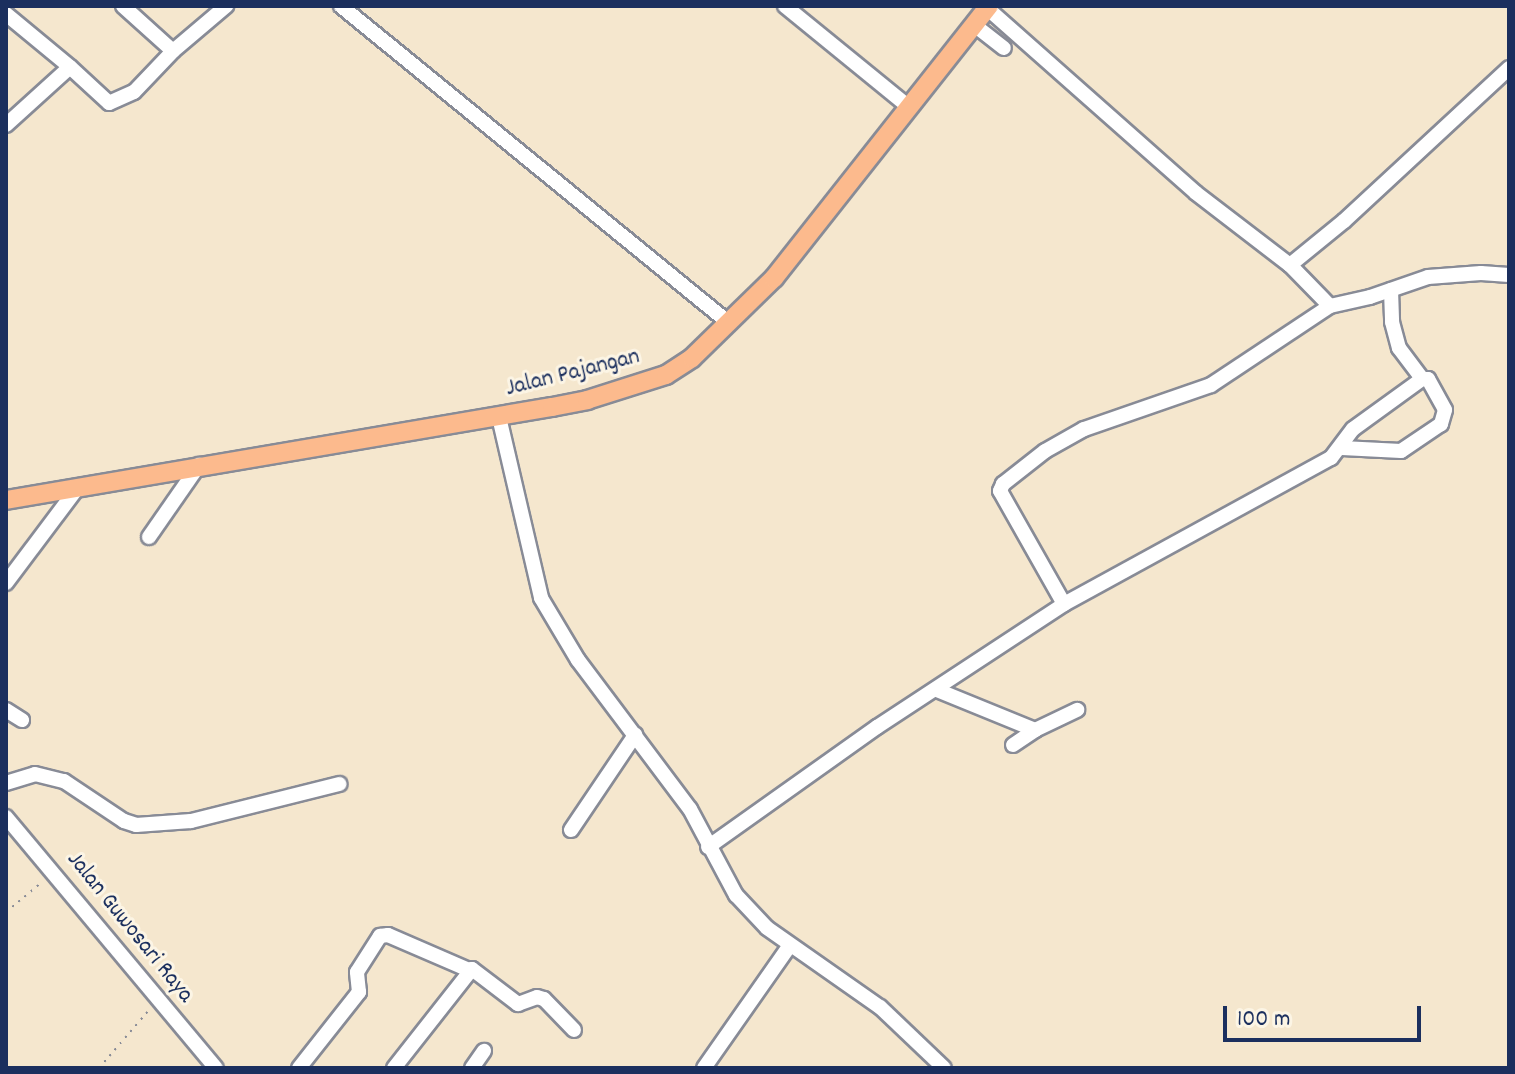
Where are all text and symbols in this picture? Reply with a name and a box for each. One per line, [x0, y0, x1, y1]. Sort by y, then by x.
street label: Jalan Pajangan [503, 343, 643, 405]
street label: Jalan Guwosari Raya [59, 847, 199, 1009]
scale bar [1227, 990, 1425, 1040]
text: 100 m [1237, 1003, 1290, 1037]

